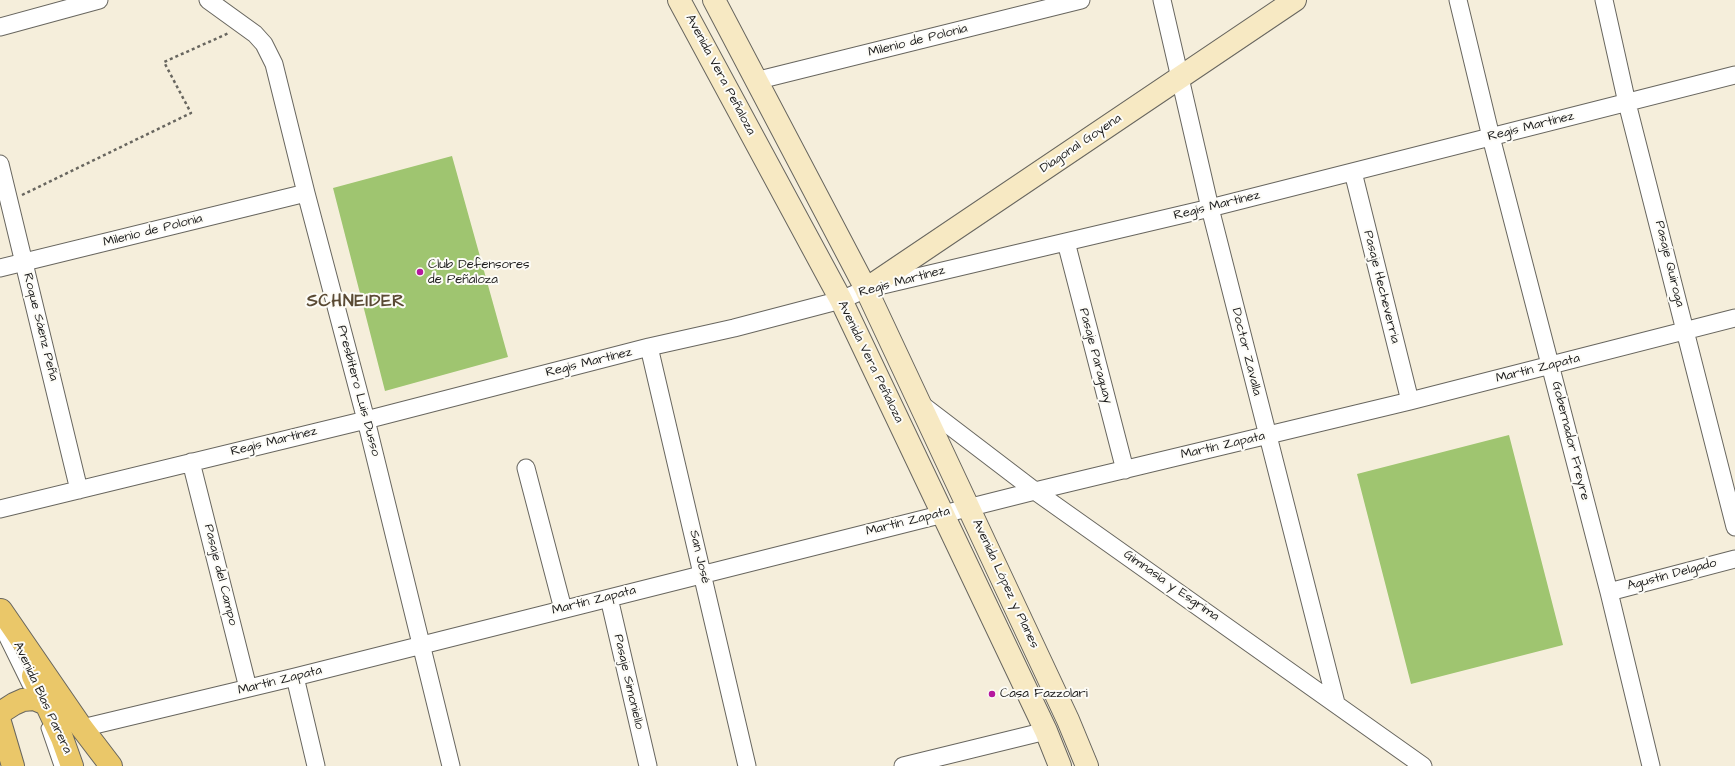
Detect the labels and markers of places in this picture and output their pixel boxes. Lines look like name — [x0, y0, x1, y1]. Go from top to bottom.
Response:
place label: Club Defensores de Peñaloza — [428, 257, 530, 288]
marker: Club Defensores de Peñaloza — [415, 267, 425, 277]
place label: Casa Fazzolari — [1000, 686, 1088, 702]
marker: Casa Fazzolari — [987, 689, 997, 699]

